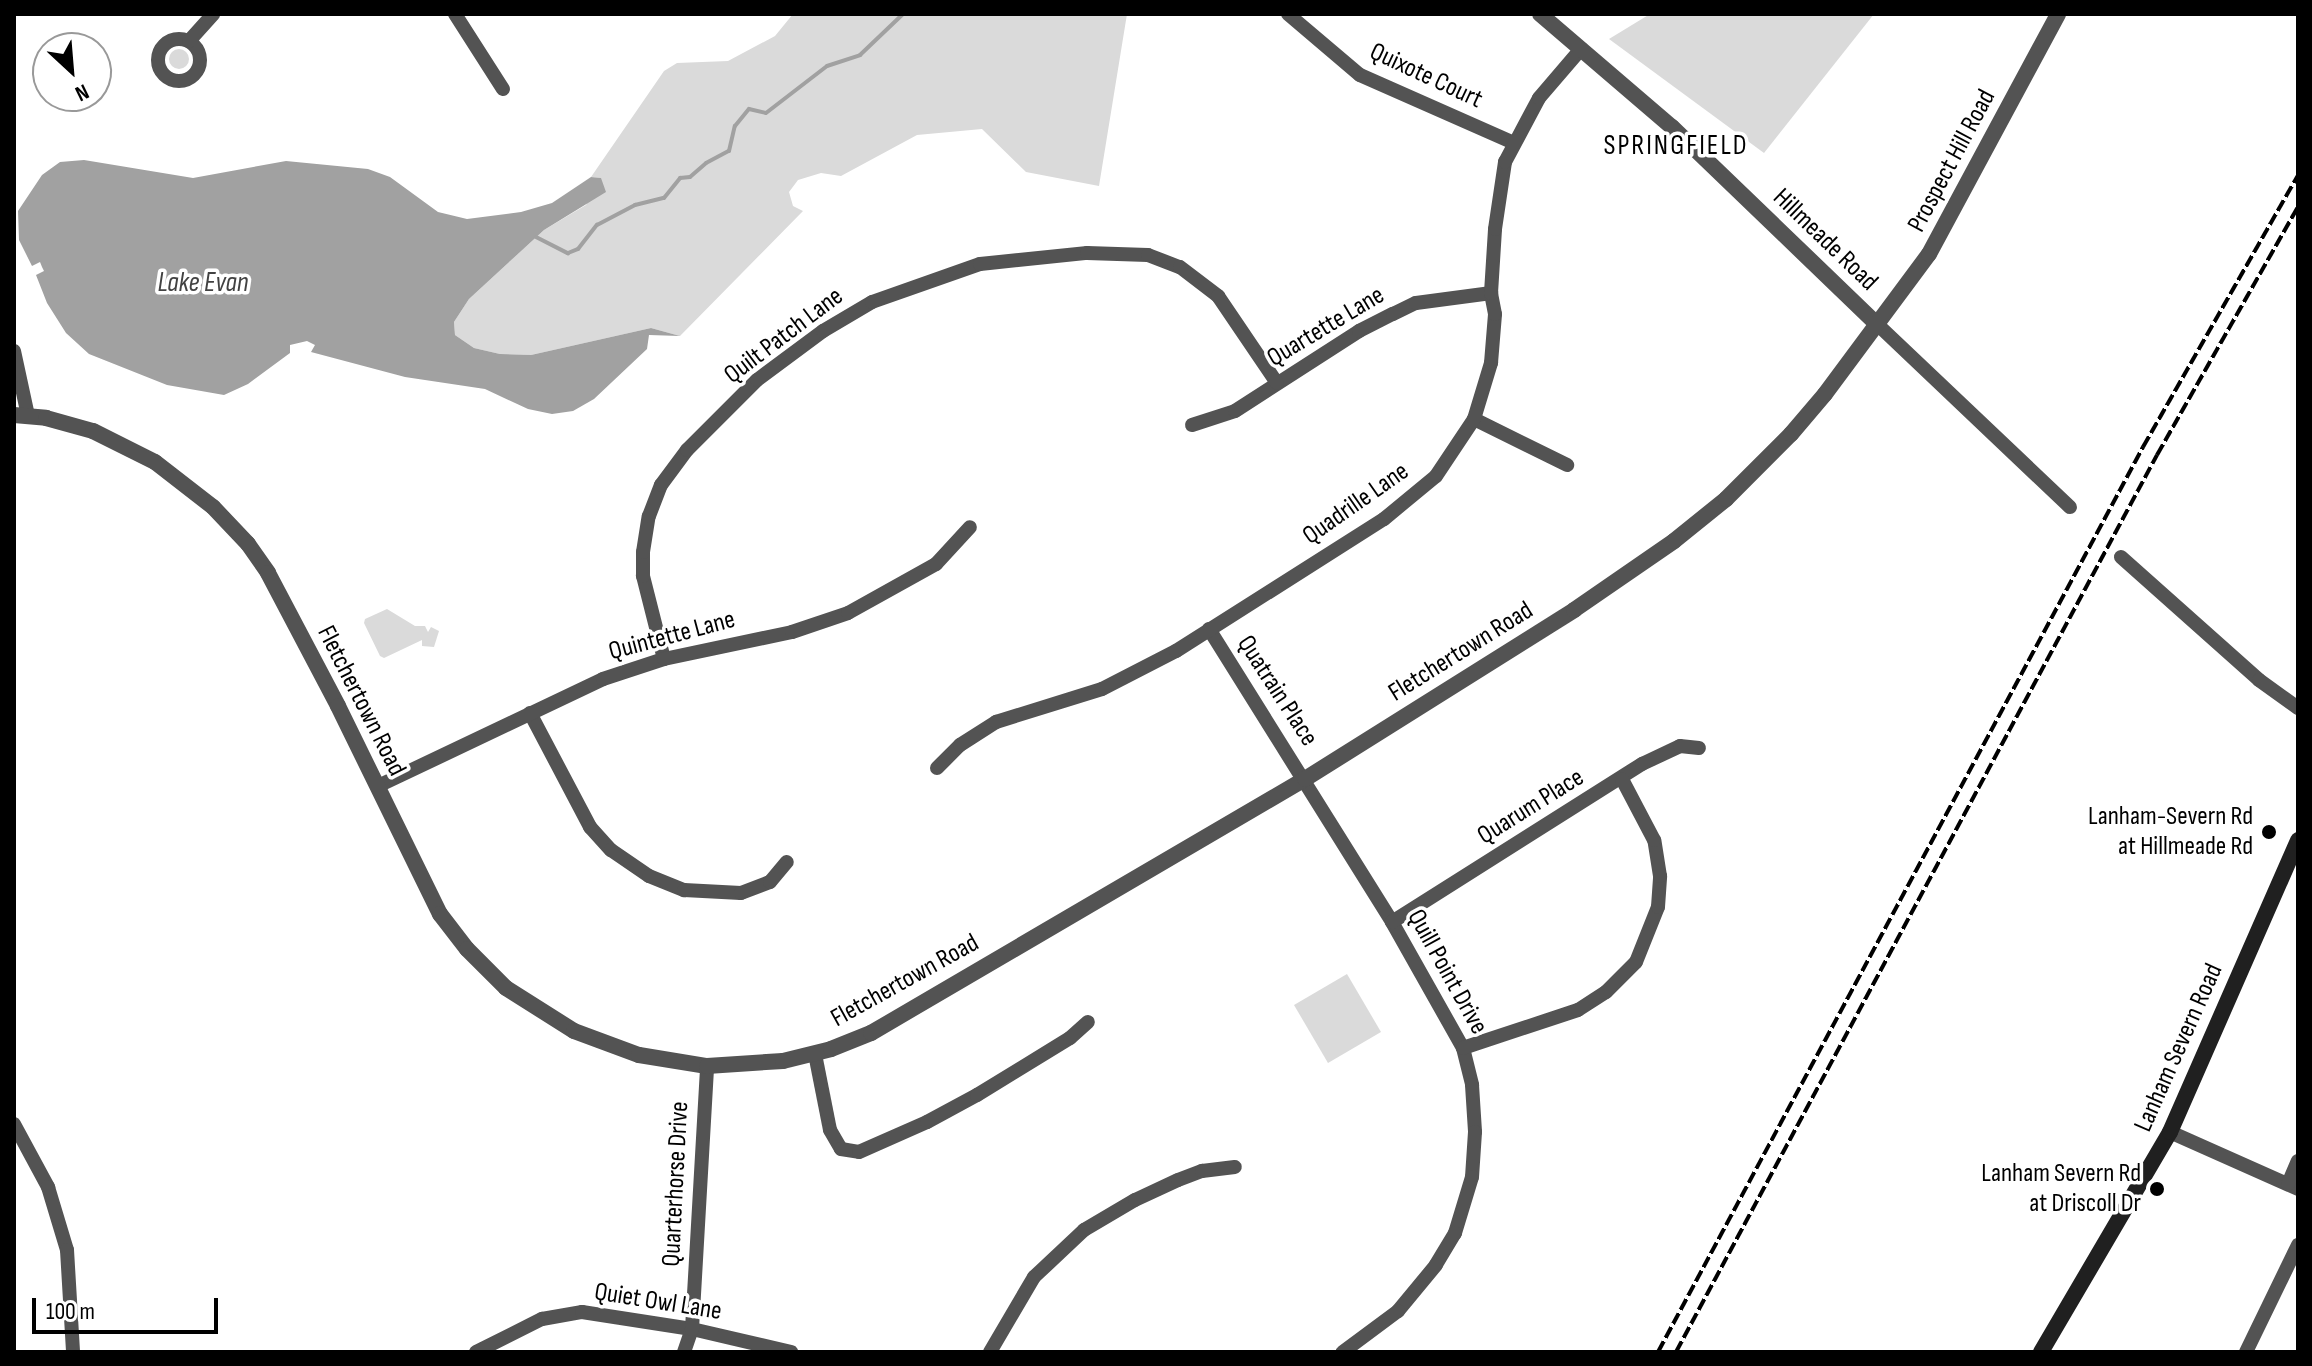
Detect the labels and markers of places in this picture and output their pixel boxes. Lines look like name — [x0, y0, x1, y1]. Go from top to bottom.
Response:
place label: Lanham-Severn Rd at Hillmeade Rd — [2088, 801, 2253, 862]
marker: Lanham-Severn Rd at Hillmeade Rd — [2260, 823, 2278, 841]
place label: Lanham Severn Rd at Driscoll Dr — [1981, 1158, 2141, 1220]
marker: Lanham Severn Rd at Driscoll Dr — [2148, 1180, 2166, 1198]

